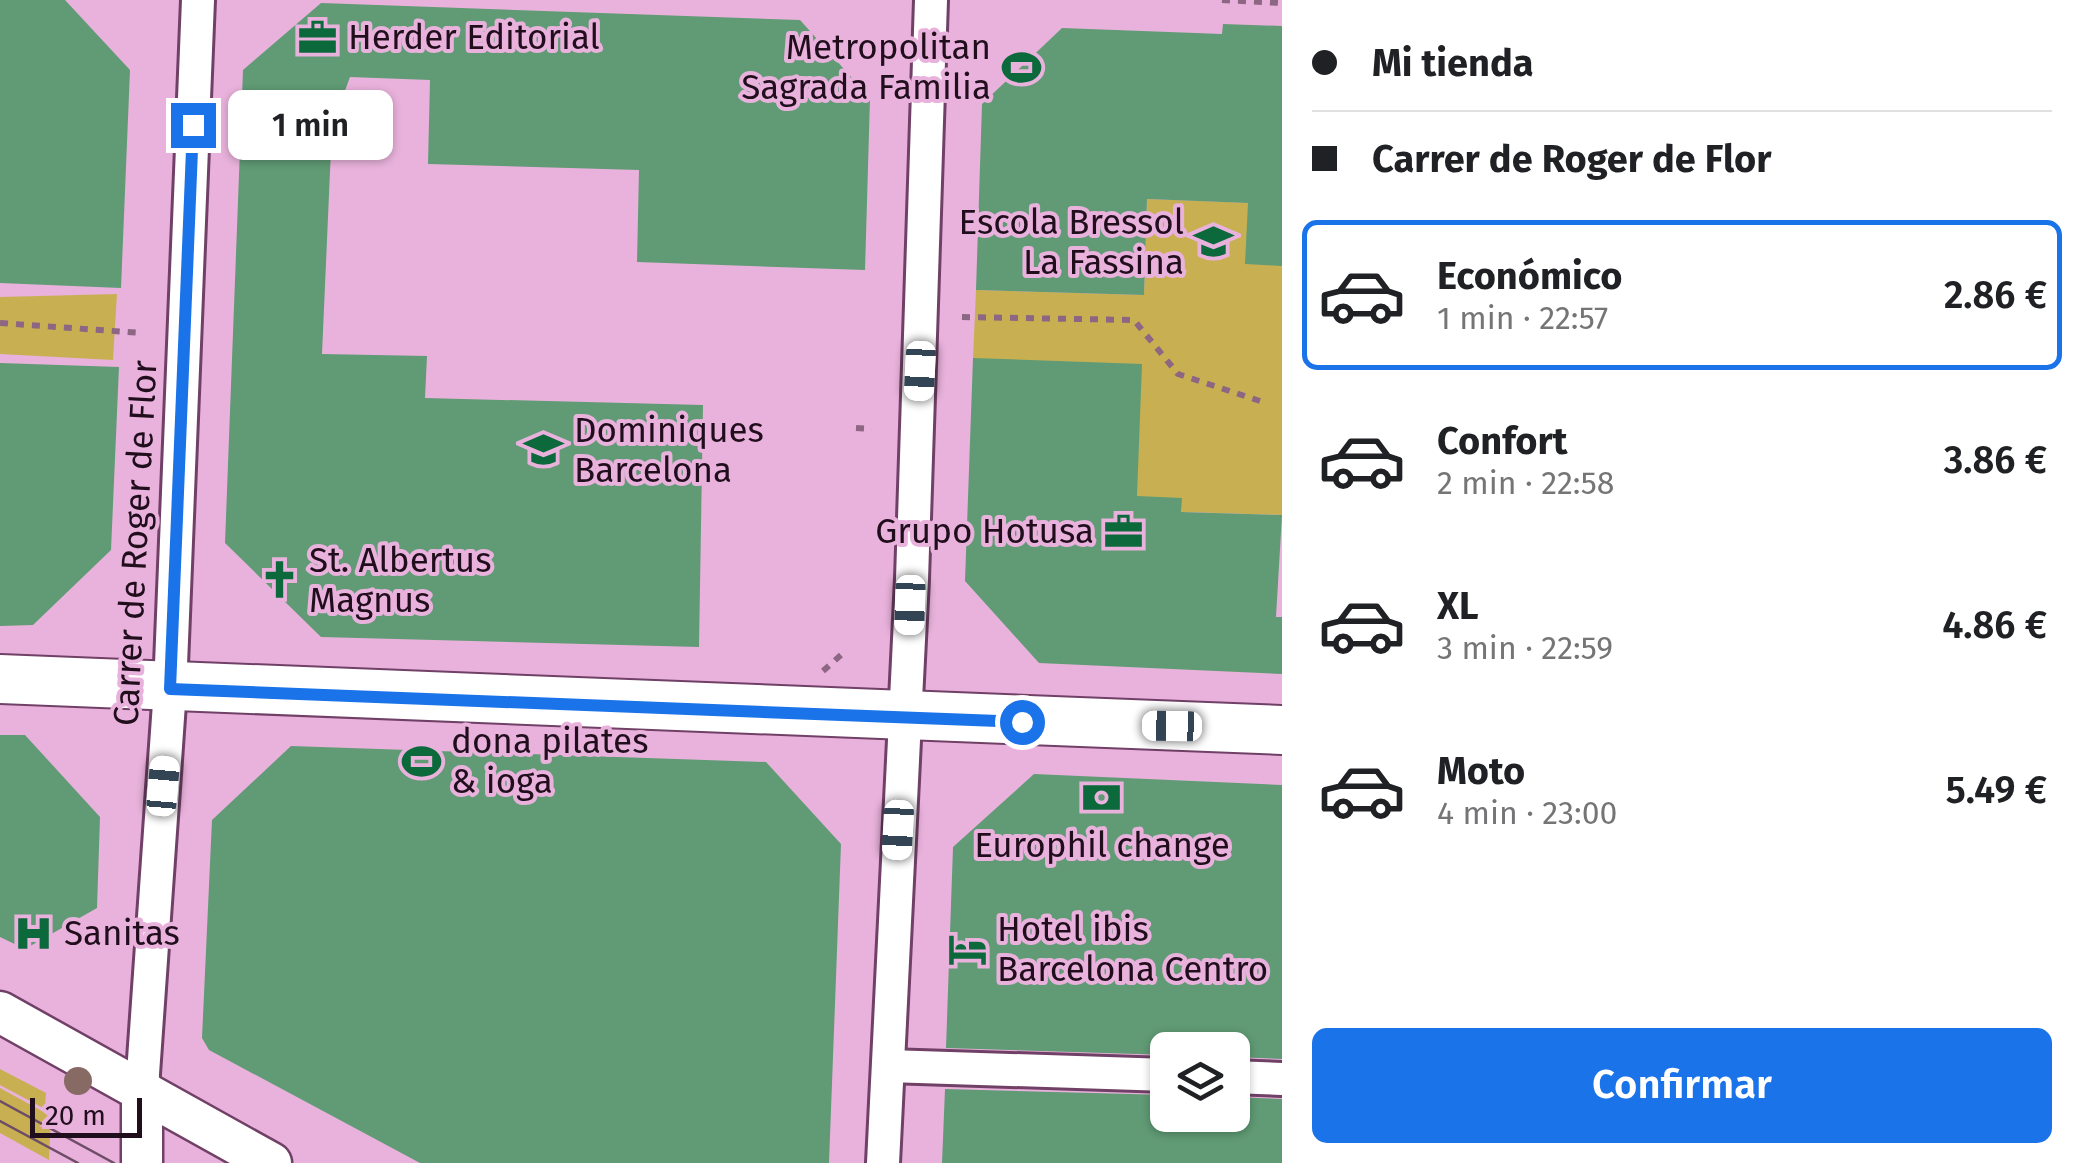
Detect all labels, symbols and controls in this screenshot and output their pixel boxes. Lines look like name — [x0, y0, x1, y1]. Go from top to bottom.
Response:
office icon: Herder Editorial — [297, 16, 339, 58]
place label: Herder Editorial — [348, 16, 600, 58]
place label: Metropolitan Sagrada Familia — [741, 26, 991, 108]
text: Mi tienda — [1372, 40, 1534, 86]
sports icon: Metropolitan Sagrada Familia — [1000, 46, 1042, 88]
callout: 1 min — [228, 90, 393, 160]
route end — [171, 103, 216, 148]
text: 1 min — [272, 106, 349, 144]
text: Carrer de Roger de Flor — [1372, 136, 1771, 182]
place label: Escola Bressol La Fassina — [958, 201, 1184, 283]
school or university icon: Escola Bressol La Fassina — [1193, 221, 1235, 263]
icon: car — [1317, 250, 1407, 340]
text: Económico — [1437, 253, 1622, 299]
text: 2.86 € — [1944, 272, 2047, 318]
text: 1 min · 22:57 — [1437, 299, 1608, 337]
car — [903, 340, 937, 402]
street label: Carrer de Roger de Flor — [104, 359, 166, 727]
place label: Dominiques Barcelona — [574, 409, 764, 491]
icon: car — [1317, 415, 1407, 505]
text: Confort — [1437, 418, 1567, 464]
school or university icon: Dominiques Barcelona — [523, 429, 565, 471]
text: 3.86 € — [1944, 437, 2047, 483]
text: 2 min · 22:58 — [1437, 464, 1614, 502]
place label: Grupo Hotusa — [875, 510, 1094, 552]
office icon: Grupo Hotusa — [1103, 510, 1145, 552]
place label: St. Albertus Magnus — [309, 539, 492, 621]
church icon: St. Albertus Magnus — [258, 559, 300, 601]
car — [894, 574, 926, 636]
icon: car — [1317, 580, 1407, 670]
text: XL — [1437, 583, 1479, 629]
text: 4.86 € — [1942, 602, 2047, 648]
text: 3 min · 22:59 — [1437, 629, 1613, 667]
route start — [1000, 700, 1045, 745]
car — [1142, 710, 1202, 742]
place label: dona pilates & ioga — [451, 720, 649, 802]
sports icon: dona pilates & ioga — [400, 740, 442, 782]
icon: car — [1317, 745, 1407, 835]
text: Moto — [1437, 748, 1525, 794]
car — [145, 755, 181, 817]
text: 5.49 € — [1946, 767, 2047, 813]
bank icon: Europhil change — [1081, 777, 1123, 819]
text: 4 min · 23:00 — [1437, 794, 1617, 832]
car — [881, 799, 915, 861]
place label: Europhil change — [974, 824, 1230, 866]
place label: Hotel ibis Barcelona Centro — [997, 908, 1268, 990]
hospital icon: Sanitas — [13, 912, 55, 954]
place label: Sanitas — [64, 912, 180, 954]
hotel icon: Hotel ibis Barcelona Centro — [946, 928, 988, 970]
button: Confirmar — [1312, 1028, 2052, 1143]
map controls — [1150, 1032, 1250, 1132]
button: layers — [1150, 1032, 1250, 1132]
scale bar — [30, 1093, 142, 1138]
text: 20 m — [45, 1099, 106, 1132]

